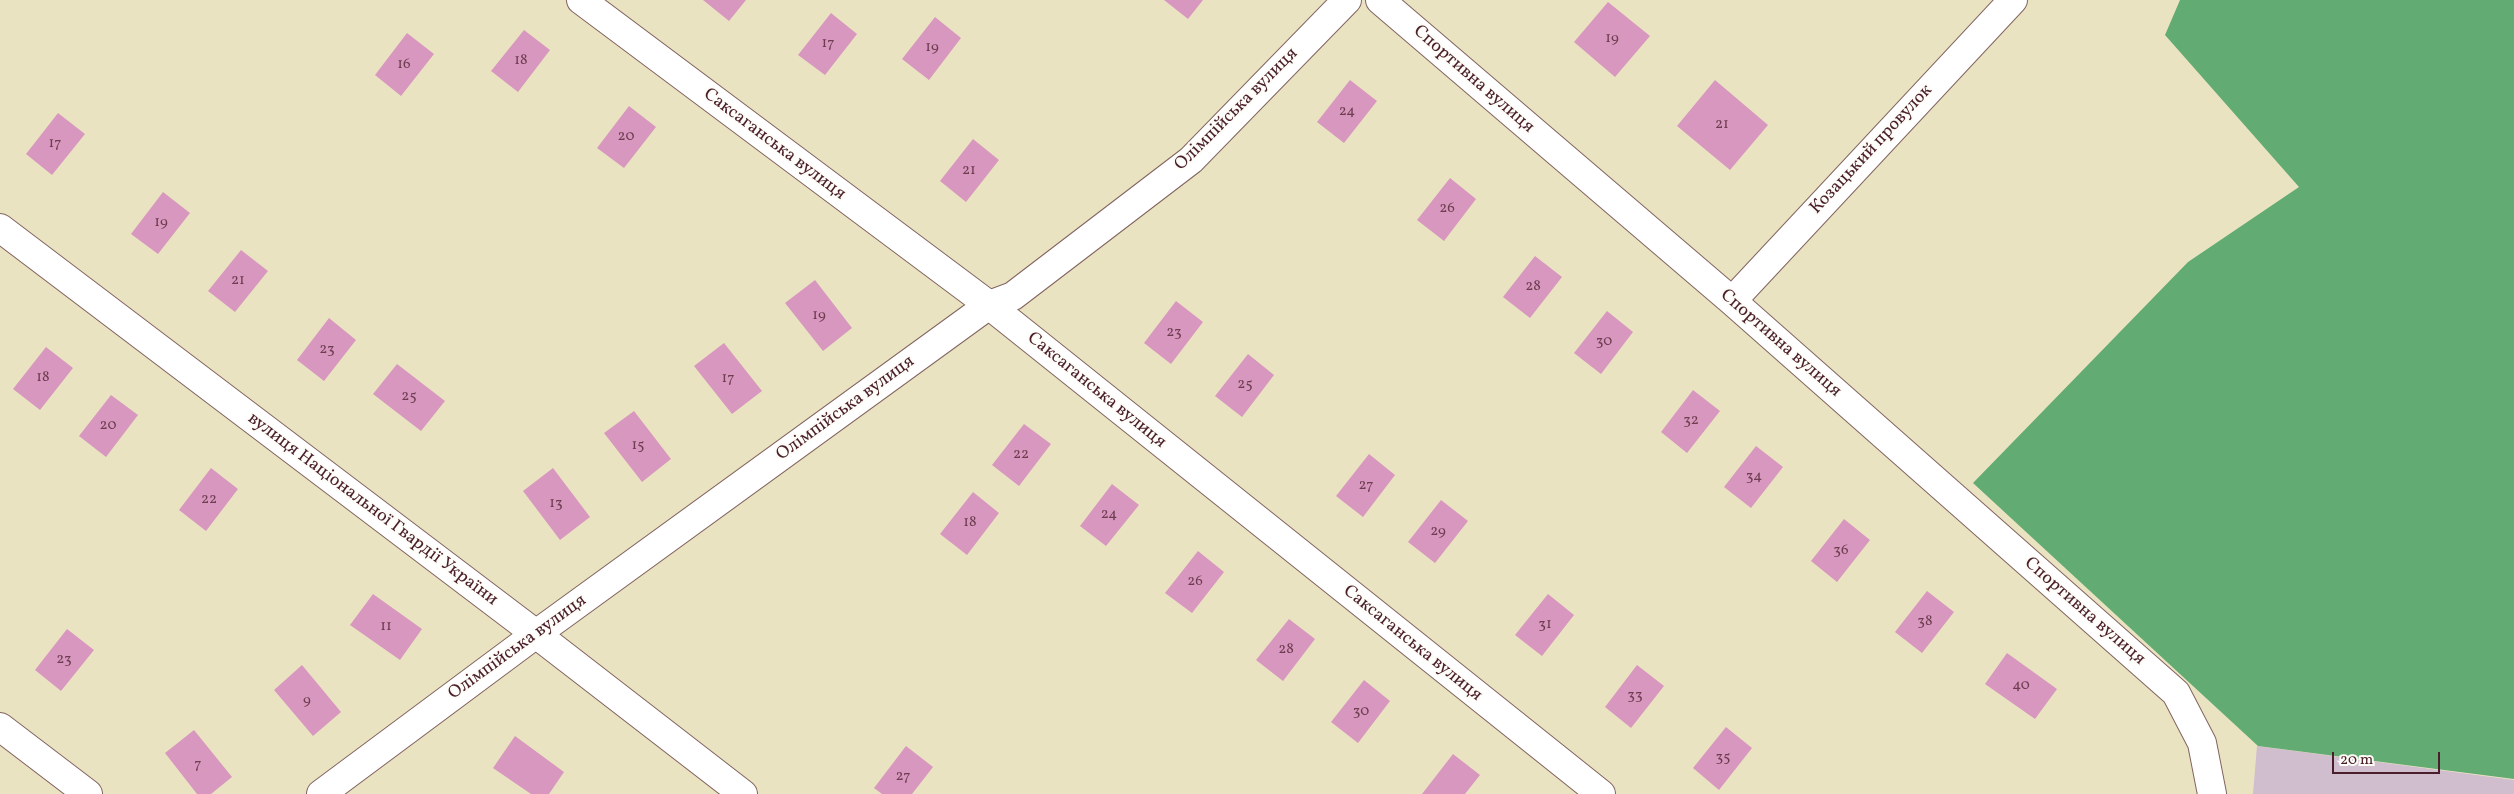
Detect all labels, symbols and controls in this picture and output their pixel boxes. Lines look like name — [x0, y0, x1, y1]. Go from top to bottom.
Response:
street label: Спортивна вулиця — [1408, 21, 1538, 139]
house number: 19 — [1605, 30, 1619, 48]
house number: 17 — [821, 35, 835, 53]
house number: 19 — [925, 39, 939, 57]
street label: Олімпійська вулиця — [1171, 44, 1303, 176]
house number: 18 — [514, 52, 528, 70]
house number: 16 — [397, 56, 411, 74]
street label: Козацький провулок — [1806, 81, 1938, 219]
street label: Саксаганська вулиця — [699, 84, 849, 206]
house number: 24 — [1339, 103, 1355, 121]
house number: 21 — [1715, 116, 1729, 134]
house number: 20 — [618, 128, 634, 146]
house number: 17 — [48, 135, 62, 153]
house number: 21 — [962, 162, 976, 180]
house number: 26 — [1439, 200, 1455, 218]
house number: 19 — [154, 214, 168, 232]
house number: 21 — [231, 272, 245, 290]
house number: 28 — [1525, 278, 1541, 296]
street label: Спортивна вулиця — [1715, 285, 1845, 403]
house number: 19 — [812, 307, 826, 325]
house number: 23 — [1166, 324, 1182, 342]
street label: Саксаганська вулиця — [1022, 328, 1170, 454]
house number: 30 — [1596, 333, 1612, 351]
house number: 23 — [319, 341, 335, 359]
street label: Олімпійська вулиця — [773, 352, 919, 466]
house number: 18 — [36, 369, 50, 387]
house number: 17 — [721, 370, 735, 388]
house number: 25 — [1237, 376, 1253, 394]
house number: 25 — [401, 388, 417, 406]
street label: вулиця Національної Гвардії України — [243, 409, 501, 611]
house number: 32 — [1683, 412, 1699, 430]
house number: 20 — [100, 417, 116, 435]
house number: 15 — [631, 437, 645, 455]
house number: 22 — [1013, 446, 1029, 464]
house number: 34 — [1746, 468, 1762, 486]
house number: 27 — [1359, 477, 1373, 495]
house number: 22 — [201, 491, 217, 509]
house number: 13 — [549, 495, 563, 513]
house number: 24 — [1101, 506, 1117, 524]
house number: 18 — [963, 514, 977, 532]
house number: 29 — [1430, 523, 1446, 541]
house number: 36 — [1833, 542, 1849, 560]
street label: Спортивна вулиця — [2019, 553, 2149, 671]
house number: 26 — [1187, 573, 1203, 591]
street label: Саксаганська вулиця — [1338, 581, 1486, 707]
street label: Олімпійська вулиця — [445, 591, 591, 705]
house number: 38 — [1917, 613, 1933, 631]
house number: 31 — [1538, 616, 1552, 634]
house number: 11 — [380, 618, 392, 636]
house number: 28 — [1278, 641, 1294, 659]
house number: 23 — [56, 651, 72, 669]
house number: 40 — [2012, 677, 2030, 695]
house number: 33 — [1627, 687, 1643, 705]
house number: 9 — [303, 692, 311, 710]
house number: 30 — [1353, 703, 1369, 721]
scale bar — [2334, 742, 2442, 774]
house number: 35 — [1716, 749, 1730, 767]
text: 20 m — [2340, 750, 2373, 771]
house number: 7 — [194, 756, 202, 774]
house number: 27 — [896, 768, 910, 786]

